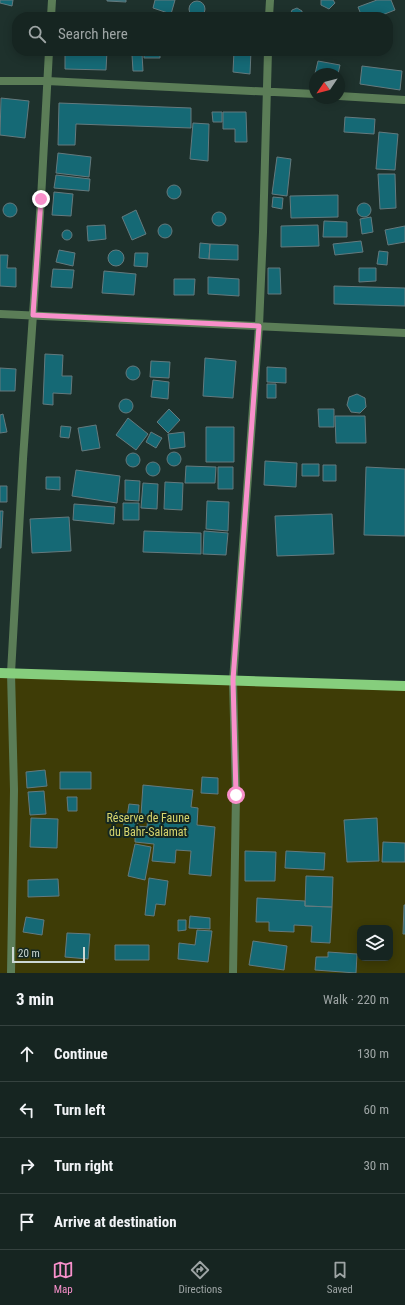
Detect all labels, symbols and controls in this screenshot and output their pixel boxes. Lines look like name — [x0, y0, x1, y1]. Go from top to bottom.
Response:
search box — [12, 12, 393, 56]
icon: search — [26, 23, 48, 45]
text: Search here — [58, 25, 128, 43]
north arrow — [309, 68, 345, 104]
route end — [32, 190, 50, 208]
route start — [227, 786, 245, 804]
park label: Réserve de Faune du Bahr-Salamat — [106, 811, 190, 839]
map controls — [357, 925, 393, 961]
button: layers — [357, 925, 393, 961]
scale bar — [12, 945, 85, 964]
text: 20 m — [18, 947, 40, 960]
text: 3 min — [16, 989, 54, 1009]
text: Walk · 220 m — [323, 992, 389, 1007]
icon: ahead — [16, 1043, 38, 1065]
text: Continue — [54, 1045, 108, 1063]
text: 130 m — [357, 1046, 389, 1061]
icon: left — [16, 1099, 38, 1121]
text: Turn left — [54, 1101, 105, 1119]
text: 60 m — [363, 1102, 389, 1117]
icon: right — [16, 1155, 38, 1177]
text: Turn right — [54, 1157, 113, 1175]
text: 30 m — [363, 1158, 389, 1173]
icon: arrive — [16, 1211, 38, 1233]
text: Arrive at destination — [54, 1213, 177, 1231]
tab: Map — [52, 1259, 74, 1296]
tab: Directions — [178, 1259, 222, 1296]
tab: Saved — [327, 1259, 353, 1296]

